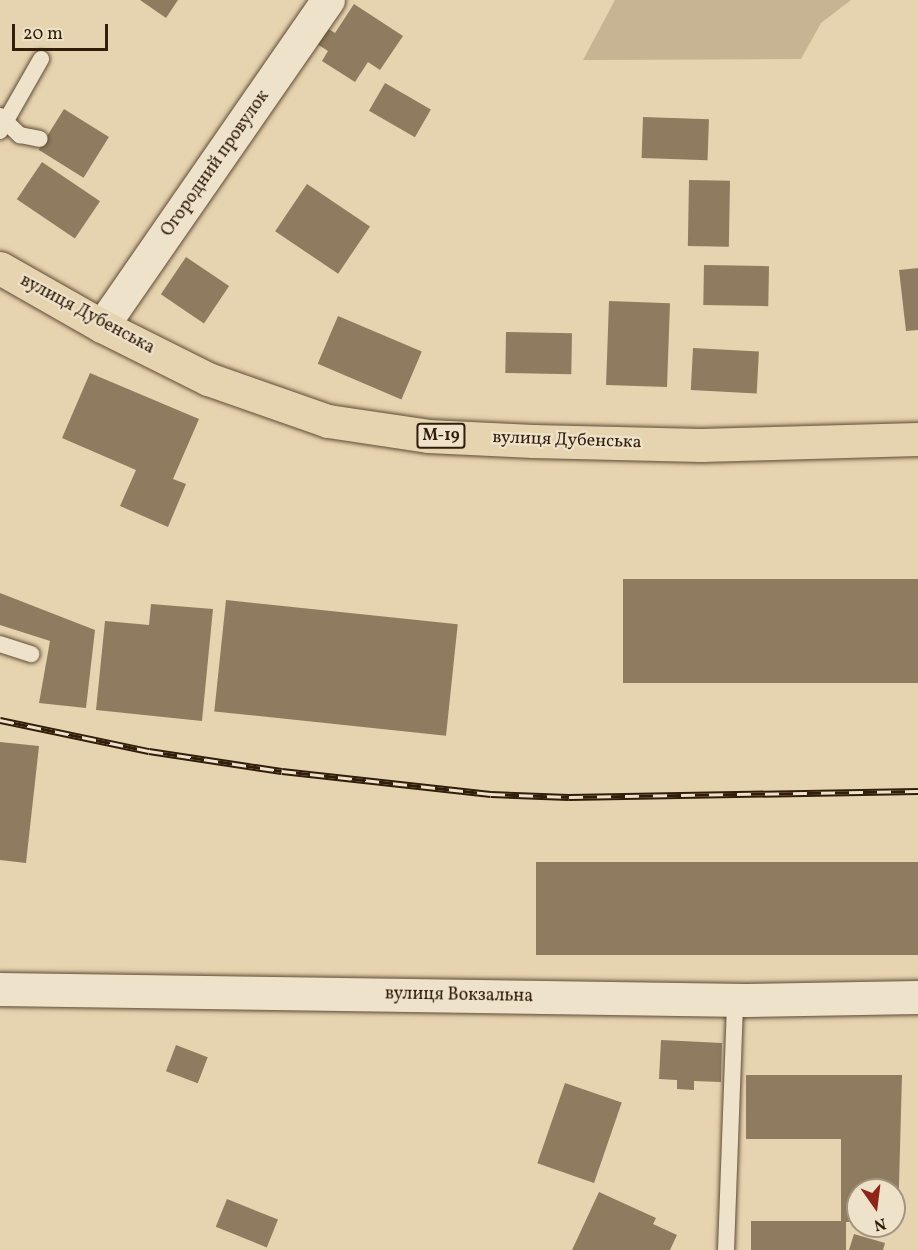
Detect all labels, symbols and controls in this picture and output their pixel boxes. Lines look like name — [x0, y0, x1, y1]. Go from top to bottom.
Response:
scale bar — [15, 12, 111, 50]
text: 20 m — [23, 22, 63, 47]
street label: Огородний провулок — [157, 87, 275, 241]
street label: вулиця Дубенська — [16, 270, 158, 360]
road number: М-19 — [416, 423, 466, 449]
street label: вулиця Дубенська — [492, 428, 642, 454]
street label: вулиця Вокзальна — [385, 984, 533, 1008]
north arrow — [846, 1178, 906, 1238]
text: N — [872, 1211, 888, 1236]

